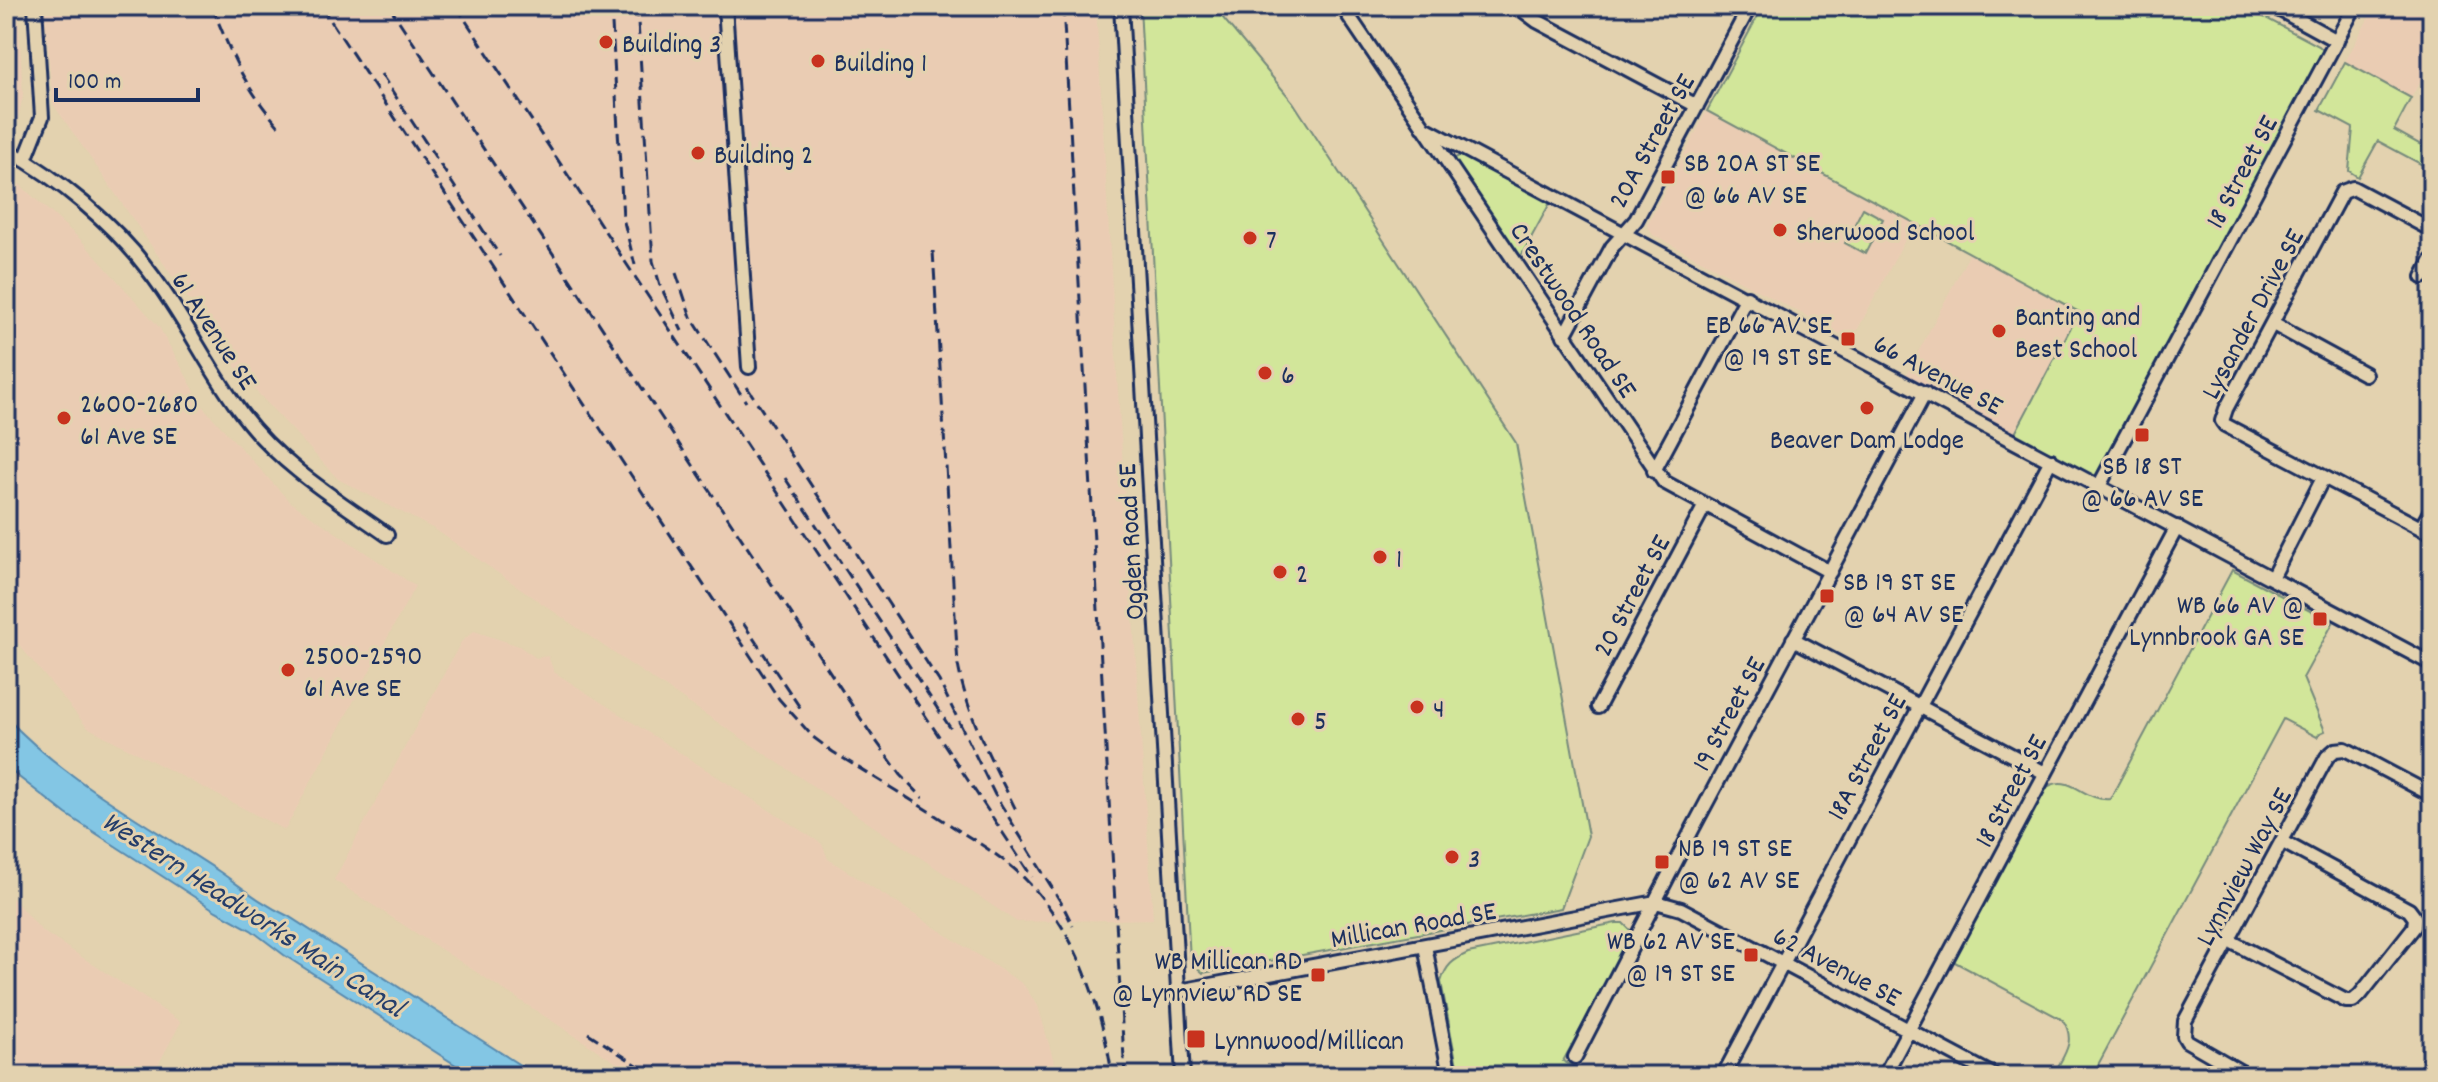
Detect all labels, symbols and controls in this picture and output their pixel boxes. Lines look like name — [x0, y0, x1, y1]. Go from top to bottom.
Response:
place label: Building 3 — [622, 27, 721, 67]
marker: Building 3 — [597, 33, 615, 51]
place label: Building 1 — [834, 46, 927, 86]
scale bar — [56, 52, 198, 102]
marker: Building 1 — [809, 52, 827, 70]
text: 100 m — [68, 66, 121, 100]
street label: 20A Street SE — [1601, 67, 1708, 217]
street label: 18 Street SE — [2198, 109, 2291, 237]
place label: Building 2 — [714, 138, 813, 178]
marker: Building 2 — [689, 144, 707, 162]
place label: SB 20A ST SE @ 66 AV SE — [1684, 146, 1821, 218]
marker: SB 20A ST SE @ 66 AV SE — [1659, 168, 1677, 186]
place label: Sherwood School — [1796, 215, 1975, 255]
street label: Crestwood Road SE — [1497, 216, 1645, 408]
marker: Sherwood School — [1771, 221, 1789, 239]
place label: 7 — [1266, 223, 1277, 263]
street label: Lysander Drive SE — [2194, 223, 2317, 408]
marker: 7 — [1241, 229, 1259, 247]
street label: 61 Avenue SE — [158, 265, 265, 400]
place label: Banting and Best School — [2015, 300, 2141, 372]
place label: EB 66 AV SE @ 19 ST SE — [1706, 308, 1832, 380]
marker: Banting and Best School — [1990, 322, 2008, 340]
street label: 66 Avenue SE — [1865, 326, 2009, 429]
marker: EB 66 AV SE @ 19 ST SE — [1839, 330, 1857, 348]
place label: 6 — [1281, 358, 1295, 398]
marker: 6 — [1256, 364, 1274, 382]
place label: 2600-2680 61 Ave SE — [80, 387, 199, 459]
marker: Beaver Dam Lodge — [1858, 399, 1876, 417]
marker: 2600-2680 61 Ave SE — [55, 409, 73, 427]
place label: Beaver Dam Lodge — [1770, 423, 1964, 463]
marker: SB 18 ST @ 66 AV SE — [2133, 426, 2151, 444]
place label: SB 18 ST @ 66 AV SE — [2081, 449, 2204, 521]
street label: Ogden Road SE — [1110, 462, 1158, 621]
street label: 20 Street SE — [1585, 529, 1684, 666]
place label: 1 — [1396, 542, 1402, 582]
marker: 1 — [1371, 548, 1389, 566]
place label: 2 — [1296, 557, 1308, 597]
marker: 2 — [1271, 563, 1289, 581]
place label: SB 19 ST SE @ 64 AV SE — [1843, 565, 1964, 637]
marker: SB 19 ST SE @ 64 AV SE — [1818, 587, 1836, 605]
place label: WB 66 AV @ Lynnbrook GA SE — [2129, 588, 2304, 660]
marker: WB 66 AV @ Lynnbrook GA SE — [2311, 610, 2329, 628]
place label: 2500-2590 61 Ave SE — [304, 639, 423, 711]
street label: 19 Street SE — [1684, 651, 1779, 780]
marker: 2500-2590 61 Ave SE — [279, 661, 297, 679]
street label: 18A Street SE — [1819, 688, 1920, 829]
place label: 4 — [1433, 692, 1445, 732]
marker: 4 — [1408, 698, 1426, 716]
place label: 5 — [1314, 704, 1327, 744]
marker: 5 — [1289, 710, 1307, 728]
street label: 18 Street SE — [1967, 728, 2060, 856]
street label: Lynnview Way SE — [2188, 782, 2305, 955]
water label: Western Headworks Main Canal — [92, 803, 414, 1033]
place label: NB 19 ST SE @ 62 AV SE — [1678, 831, 1800, 903]
place label: 3 — [1468, 842, 1480, 882]
marker: 3 — [1443, 848, 1461, 866]
marker: NB 19 ST SE @ 62 AV SE — [1653, 853, 1671, 871]
street label: Millican Road SE — [1328, 894, 1500, 962]
street label: 62 Avenue SE — [1764, 919, 1907, 1020]
place label: WB 62 AV SE @ 19 ST SE — [1607, 924, 1735, 996]
place label: WB Millican RD @ Lynnview RD SE — [1111, 944, 1302, 1016]
marker: WB 62 AV SE @ 19 ST SE — [1742, 946, 1760, 964]
marker: WB Millican RD @ Lynnview RD SE — [1309, 966, 1327, 984]
place label: Lynnwood/Millican — [1214, 1024, 1404, 1064]
marker: Lynnwood/Millican — [1185, 1028, 1207, 1050]

